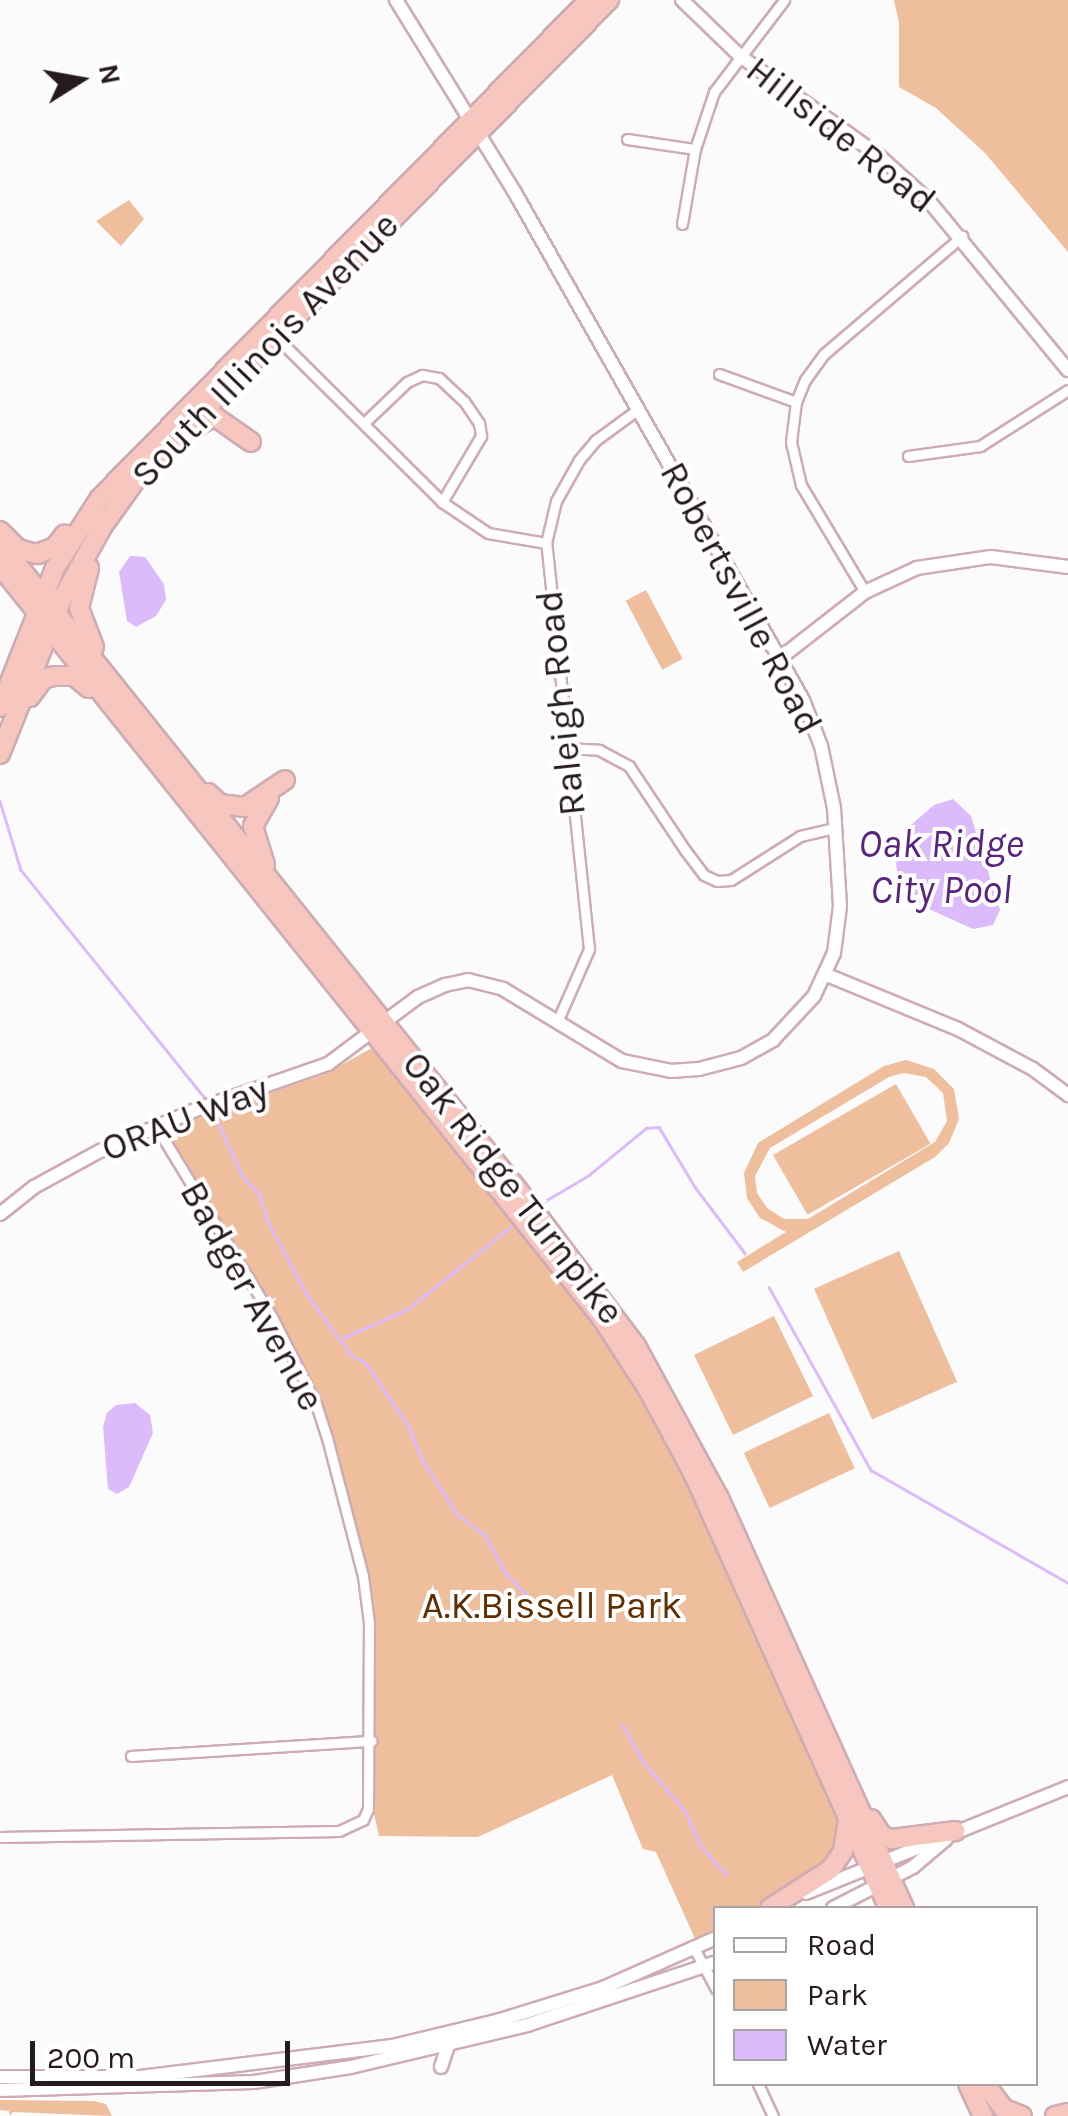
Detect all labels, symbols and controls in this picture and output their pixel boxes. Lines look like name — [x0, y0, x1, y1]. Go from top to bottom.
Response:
north arrow — [30, 30, 130, 130]
street label: Hillside Road — [737, 47, 945, 223]
text: N — [92, 61, 128, 87]
street label: South Illinois Avenue — [122, 203, 408, 497]
street label: Robertsville Road — [650, 454, 832, 742]
street label: Raleigh Road — [526, 588, 596, 818]
water label: Oak Ridge City Pool — [858, 820, 1024, 914]
street label: Oak Ridge Turnpike — [392, 1043, 634, 1333]
street label: ORAU Way — [95, 1066, 275, 1172]
street label: Badger Avenue — [170, 1173, 334, 1419]
park label: A.K.Bissell Park — [422, 1583, 682, 1629]
legend — [713, 1906, 1038, 2086]
text: Road — [807, 1927, 876, 1963]
text: Park — [807, 1977, 868, 2013]
scale bar — [35, 2021, 295, 2083]
text: Water — [807, 2027, 887, 2063]
text: 200 m — [47, 2040, 135, 2076]

